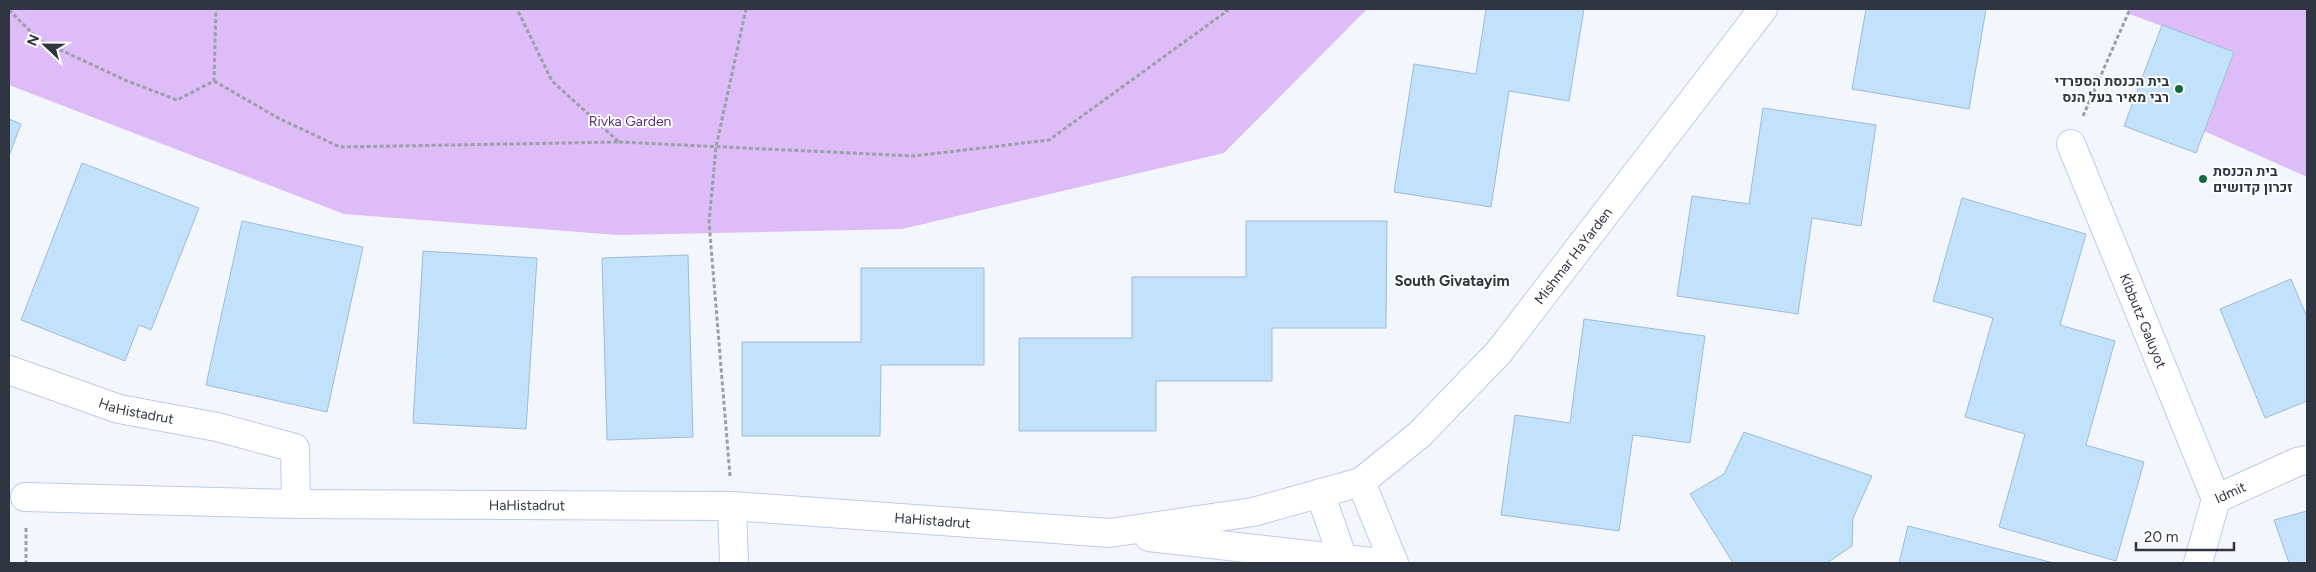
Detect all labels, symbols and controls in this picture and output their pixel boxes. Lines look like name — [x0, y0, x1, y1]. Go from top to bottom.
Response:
north arrow — [20, 20, 70, 70]
text: N — [24, 32, 43, 49]
place label: בית הכנסת הספרדי רבי מאיר בעל הנס — [2054, 73, 2169, 106]
marker: בית הכנסת הספרדי רבי מאיר בעל הנס — [2173, 83, 2185, 95]
park label: Rivka Garden — [589, 113, 672, 130]
place label: בית הכנסת זכרון קדושים — [2213, 163, 2293, 196]
marker: בית הכנסת זכרון קדושים — [2197, 173, 2209, 185]
street label: Mishmar HaYarden — [1531, 204, 1616, 308]
street label: Kibbutz Galuyot — [2116, 271, 2170, 371]
district label: South Givatayim — [1395, 272, 1510, 290]
street label: HaHistadrut — [96, 394, 175, 428]
street label: Idmit — [2212, 479, 2249, 507]
street label: HaHistadrut — [489, 497, 565, 514]
street label: HaHistadrut — [894, 510, 971, 532]
scale bar — [2136, 520, 2234, 552]
text: 20 m — [2144, 528, 2178, 546]

